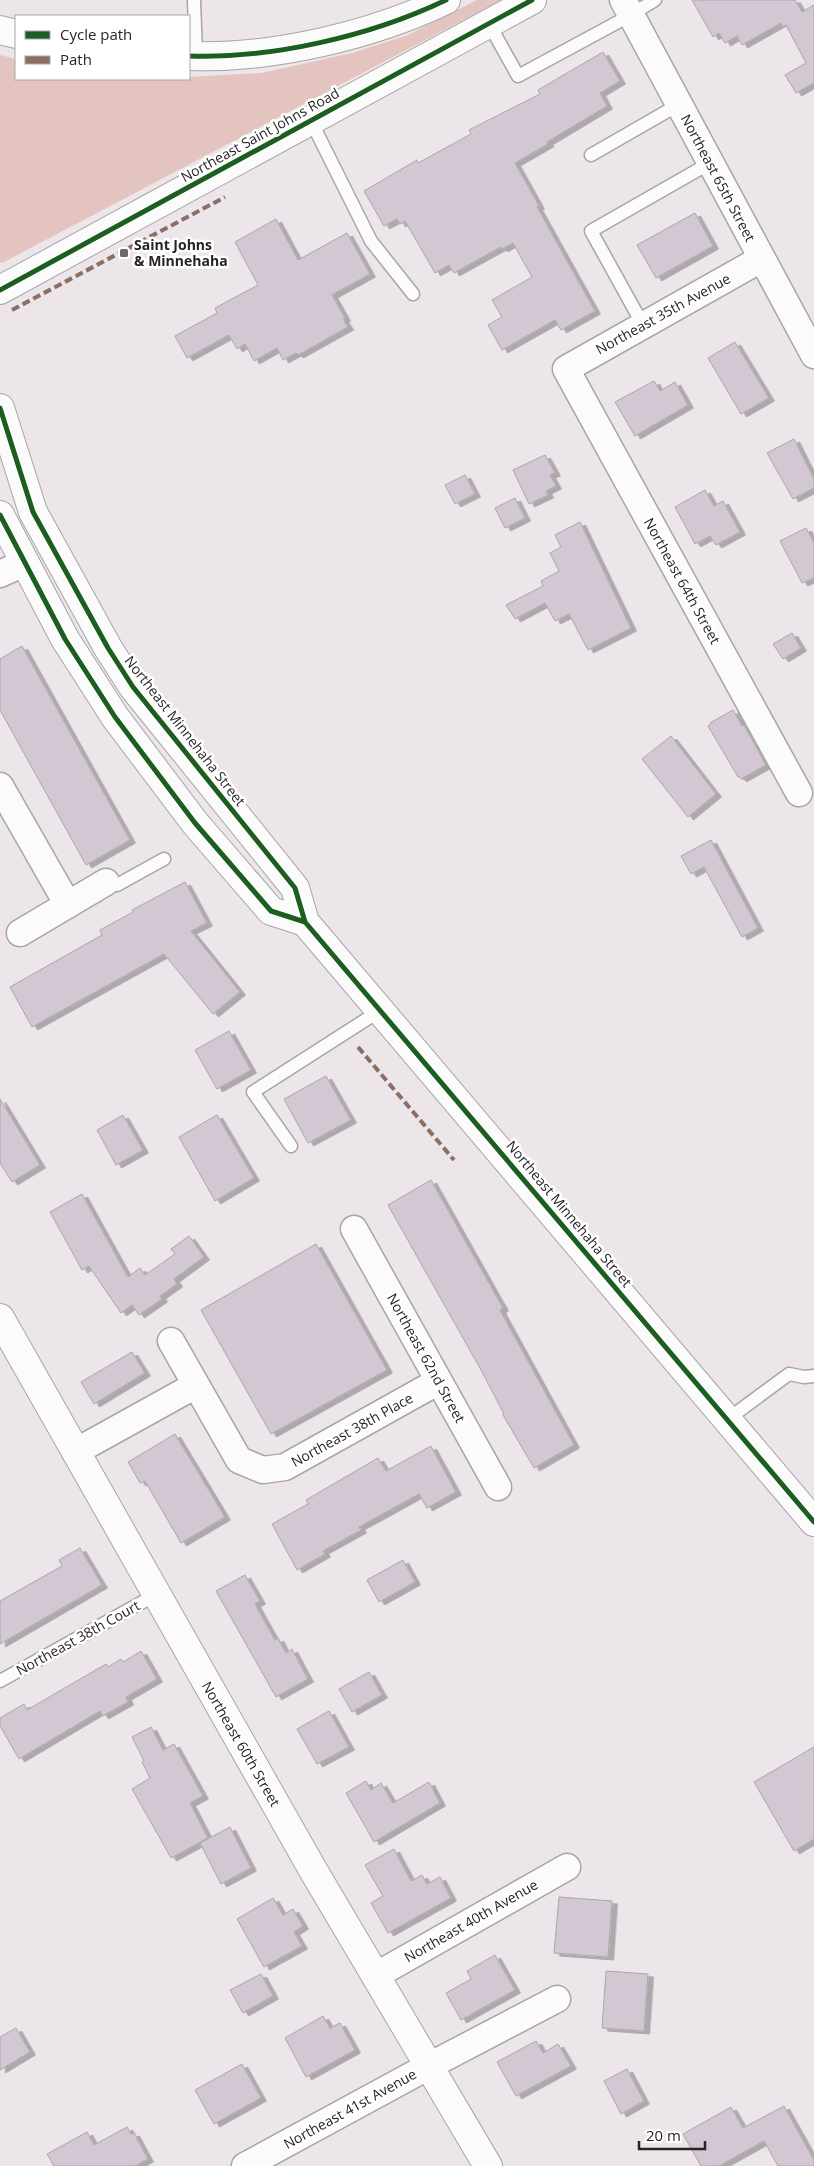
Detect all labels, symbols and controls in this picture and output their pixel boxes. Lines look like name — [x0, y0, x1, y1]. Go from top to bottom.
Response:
legend — [15, 15, 190, 80]
text: Cycle path — [60, 24, 132, 44]
text: Path — [60, 49, 92, 69]
street label: Northeast Saint Johns Road — [177, 83, 342, 186]
street label: Northeast 65th Street — [677, 111, 760, 245]
place label: Saint Johns & Minnehaha — [134, 235, 228, 270]
marker: Saint Johns & Minnehaha — [118, 247, 130, 259]
street label: Northeast 35th Avenue — [592, 269, 734, 359]
street label: Northeast 64th Street — [640, 514, 725, 647]
street label: Northeast Minnehaha Street — [121, 652, 250, 810]
street label: Northeast Minnehaha Street — [502, 1136, 636, 1291]
street label: Northeast 62nd Street — [383, 1290, 470, 1426]
street label: Northeast 38th Place — [287, 1388, 416, 1471]
street label: Northeast 38th Court — [12, 1596, 143, 1680]
street label: Northeast 60th Street — [198, 1678, 285, 1810]
street label: Northeast 40th Avenue — [401, 1874, 541, 1967]
street label: Northeast 41st Avenue — [280, 2064, 420, 2153]
scale bar — [639, 2118, 705, 2150]
text: 20 m — [646, 2125, 681, 2145]

